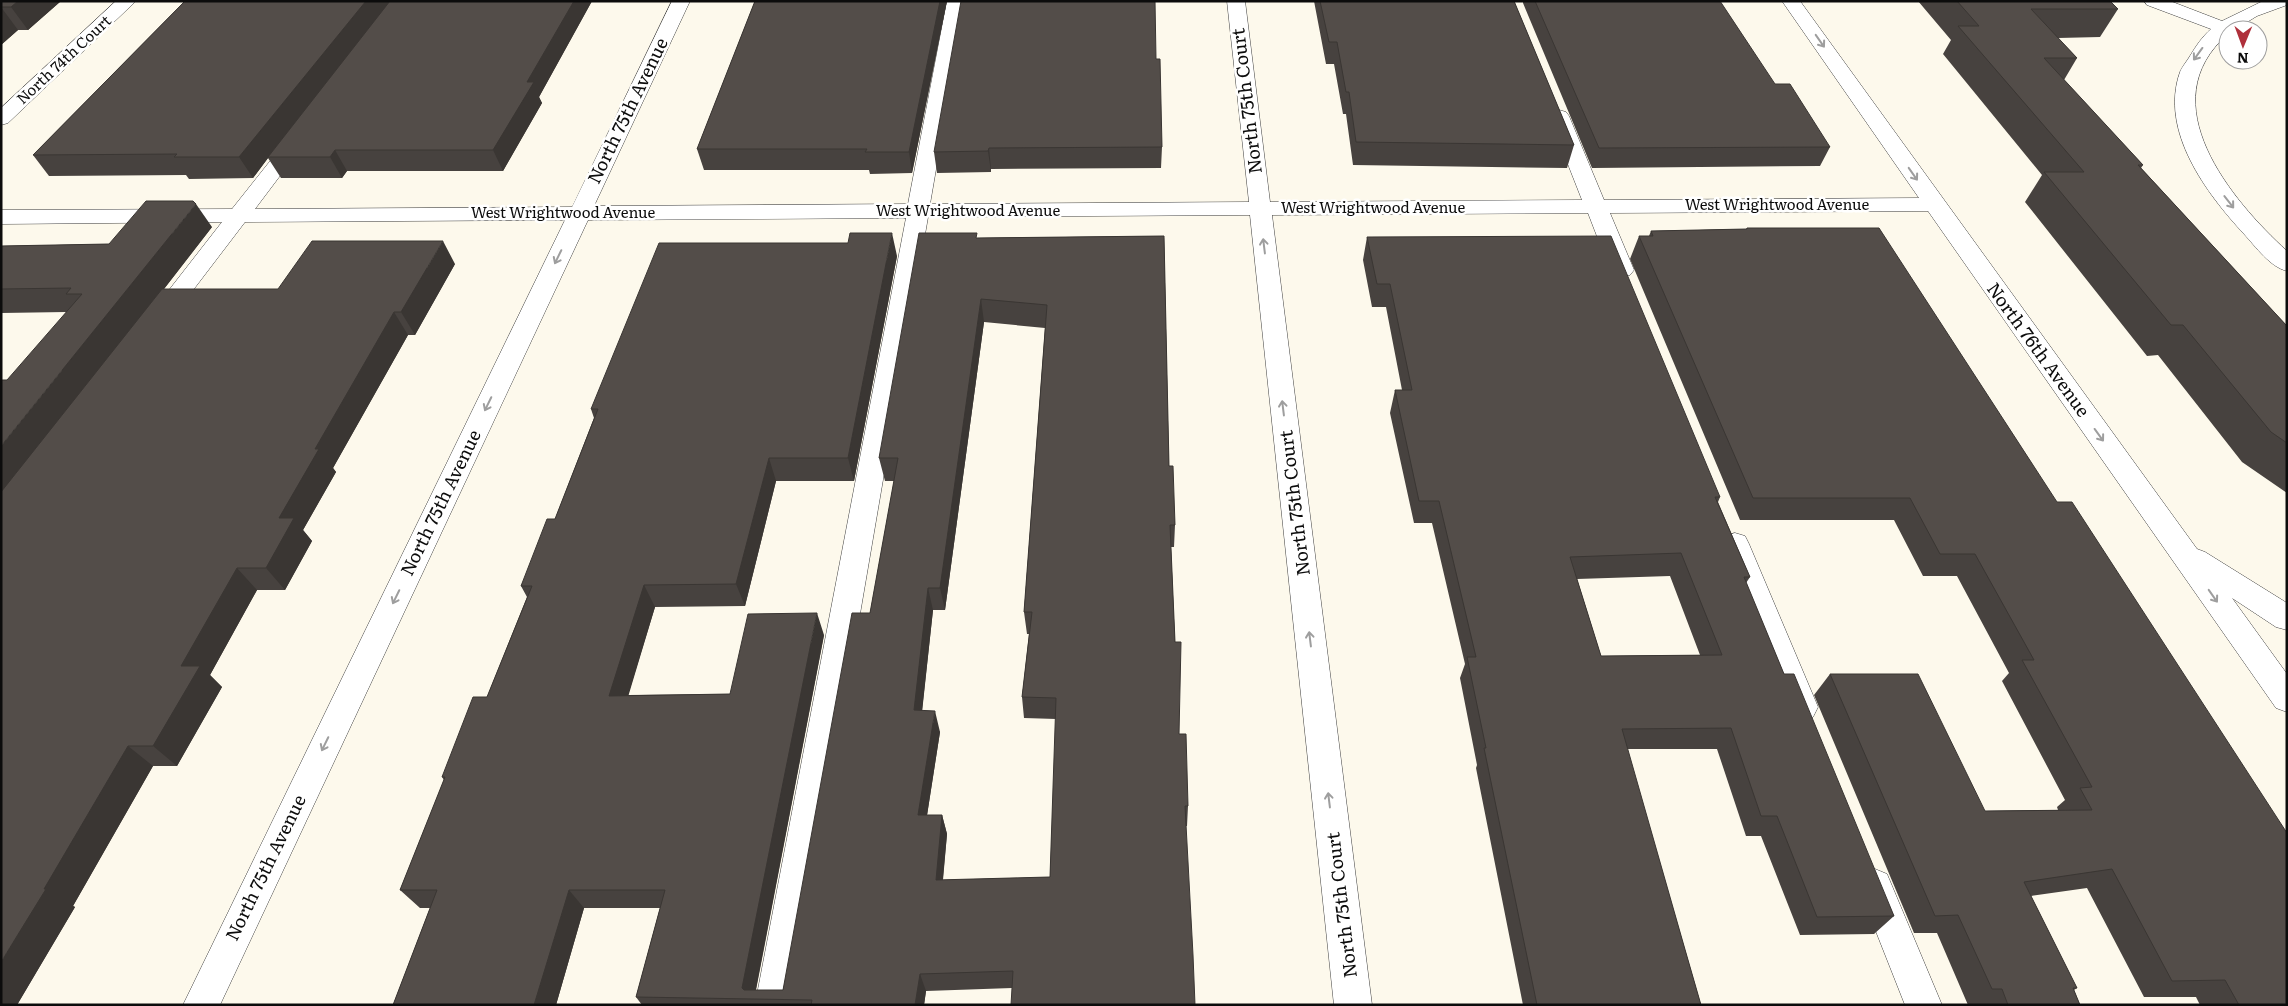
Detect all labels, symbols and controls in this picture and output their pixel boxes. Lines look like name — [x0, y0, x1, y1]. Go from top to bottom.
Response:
street label: North 74th Court — [10, 9, 116, 109]
north arrow — [2218, 20, 2268, 70]
street label: North 75th Court — [1223, 26, 1268, 176]
street label: North 75th Avenue — [580, 33, 674, 188]
one-way arrow — [1815, 34, 1825, 48]
one-way arrow — [2193, 47, 2204, 60]
text: N — [2236, 49, 2249, 69]
one-way arrow — [1908, 167, 1918, 181]
street label: West Wrightwood Avenue — [1685, 192, 1869, 215]
street label: West Wrightwood Avenue — [1281, 195, 1465, 218]
one-way arrow — [2224, 195, 2234, 209]
street label: West Wrightwood Avenue — [876, 198, 1060, 221]
street label: West Wrightwood Avenue — [471, 200, 655, 223]
one-way arrow — [1259, 238, 1269, 254]
one-way arrow — [553, 249, 563, 264]
street label: North 76th Avenue — [1981, 276, 2097, 422]
one-way arrow — [483, 396, 493, 411]
one-way arrow — [1278, 400, 1288, 416]
street label: North 75th Avenue — [393, 425, 487, 580]
street label: North 75th Court — [1271, 428, 1316, 578]
one-way arrow — [2094, 428, 2104, 442]
one-way arrow — [2208, 588, 2218, 602]
one-way arrow — [390, 590, 400, 605]
one-way arrow — [1305, 631, 1315, 647]
one-way arrow — [320, 736, 330, 751]
street label: North 75th Avenue — [218, 790, 312, 945]
one-way arrow — [1324, 792, 1334, 808]
street label: North 75th Court — [1318, 830, 1363, 980]

